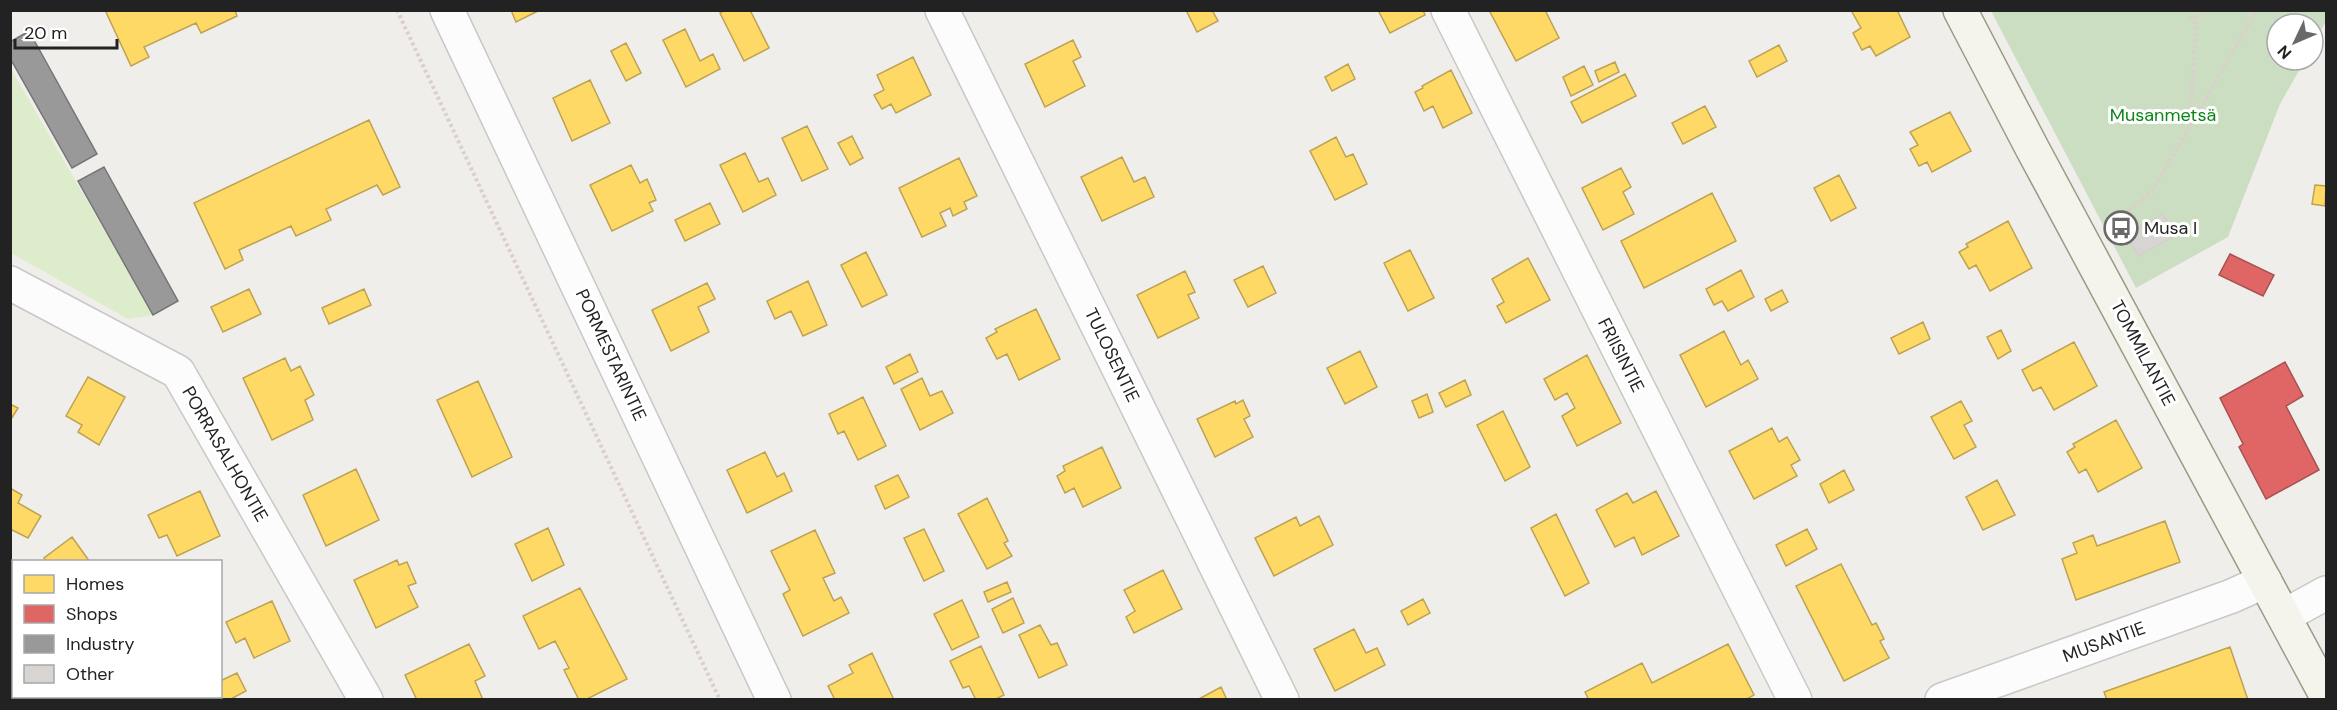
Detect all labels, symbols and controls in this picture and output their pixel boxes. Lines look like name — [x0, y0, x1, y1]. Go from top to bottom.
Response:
scale bar — [15, 12, 117, 50]
north arrow — [2265, 12, 2325, 72]
text: 20 m — [24, 21, 67, 45]
text: N — [2273, 41, 2296, 64]
park label: Musanmetsä — [2110, 103, 2216, 127]
bus stop icon: Musa I — [2103, 210, 2139, 246]
place label: Musa I — [2144, 216, 2197, 240]
street label: PORMESTARINTIE — [570, 285, 652, 425]
street label: TOMMILANTIE — [2105, 296, 2181, 410]
street label: TULOSENTIE — [1079, 304, 1145, 406]
street label: FRIISINTIE — [1592, 314, 1650, 396]
street label: PORRASALHONTIE — [176, 382, 274, 526]
legend — [12, 560, 222, 698]
text: Homes — [66, 572, 124, 596]
text: Shops — [66, 602, 118, 626]
street label: MUSANTIE — [2059, 616, 2149, 668]
text: Industry — [66, 632, 135, 656]
text: Other — [66, 662, 115, 686]

